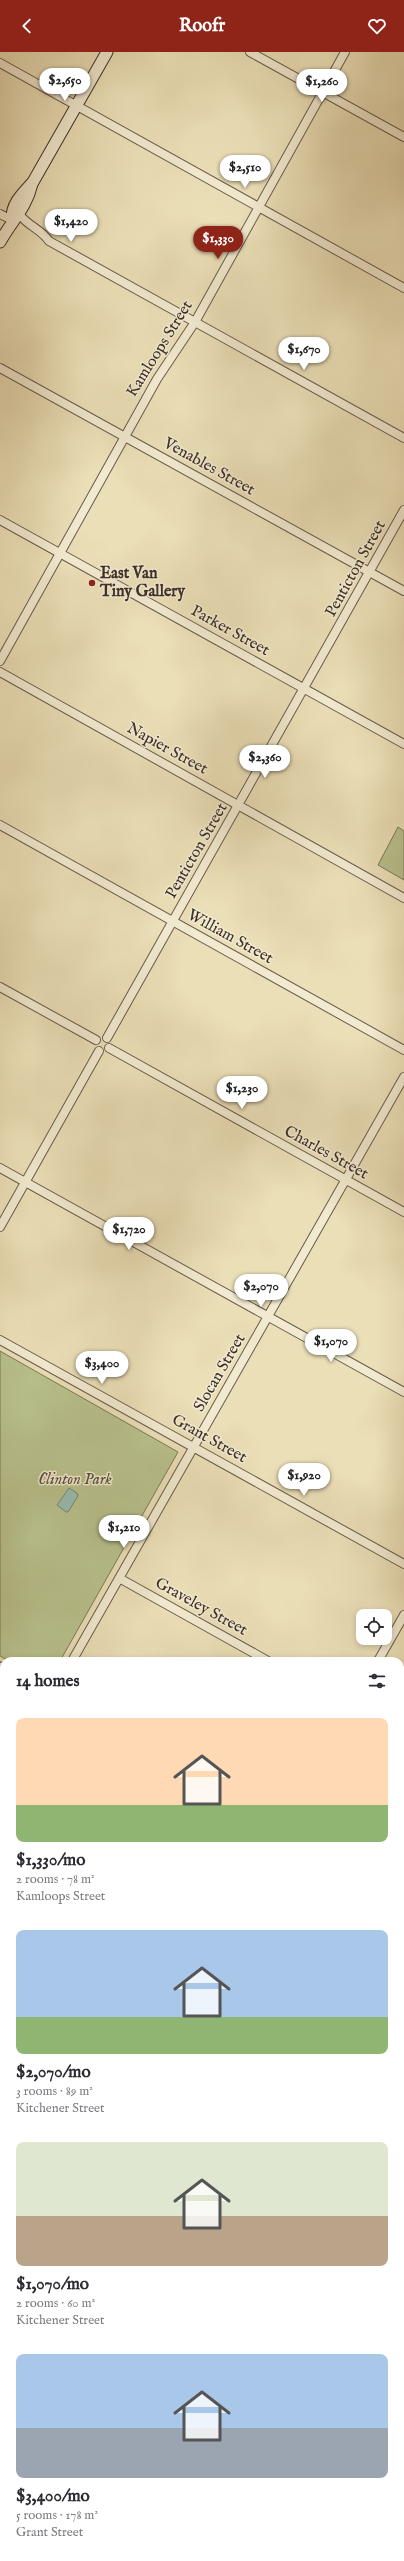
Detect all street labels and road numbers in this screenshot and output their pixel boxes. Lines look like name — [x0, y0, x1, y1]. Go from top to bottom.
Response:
street label: Kamloops Street — [122, 297, 198, 401]
street label: Venables Street — [159, 433, 259, 501]
street label: Penticton Street — [321, 517, 391, 621]
street label: Parker Street — [187, 601, 273, 661]
street label: Napier Street — [123, 719, 211, 780]
street label: Penticton Street — [162, 799, 233, 902]
street label: William Street — [184, 905, 277, 969]
street label: Charles Street — [280, 1122, 372, 1185]
street label: Slocan Street — [190, 1330, 251, 1416]
street label: Grant Street — [168, 1410, 250, 1468]
street label: Graveley Street — [151, 1573, 251, 1641]

